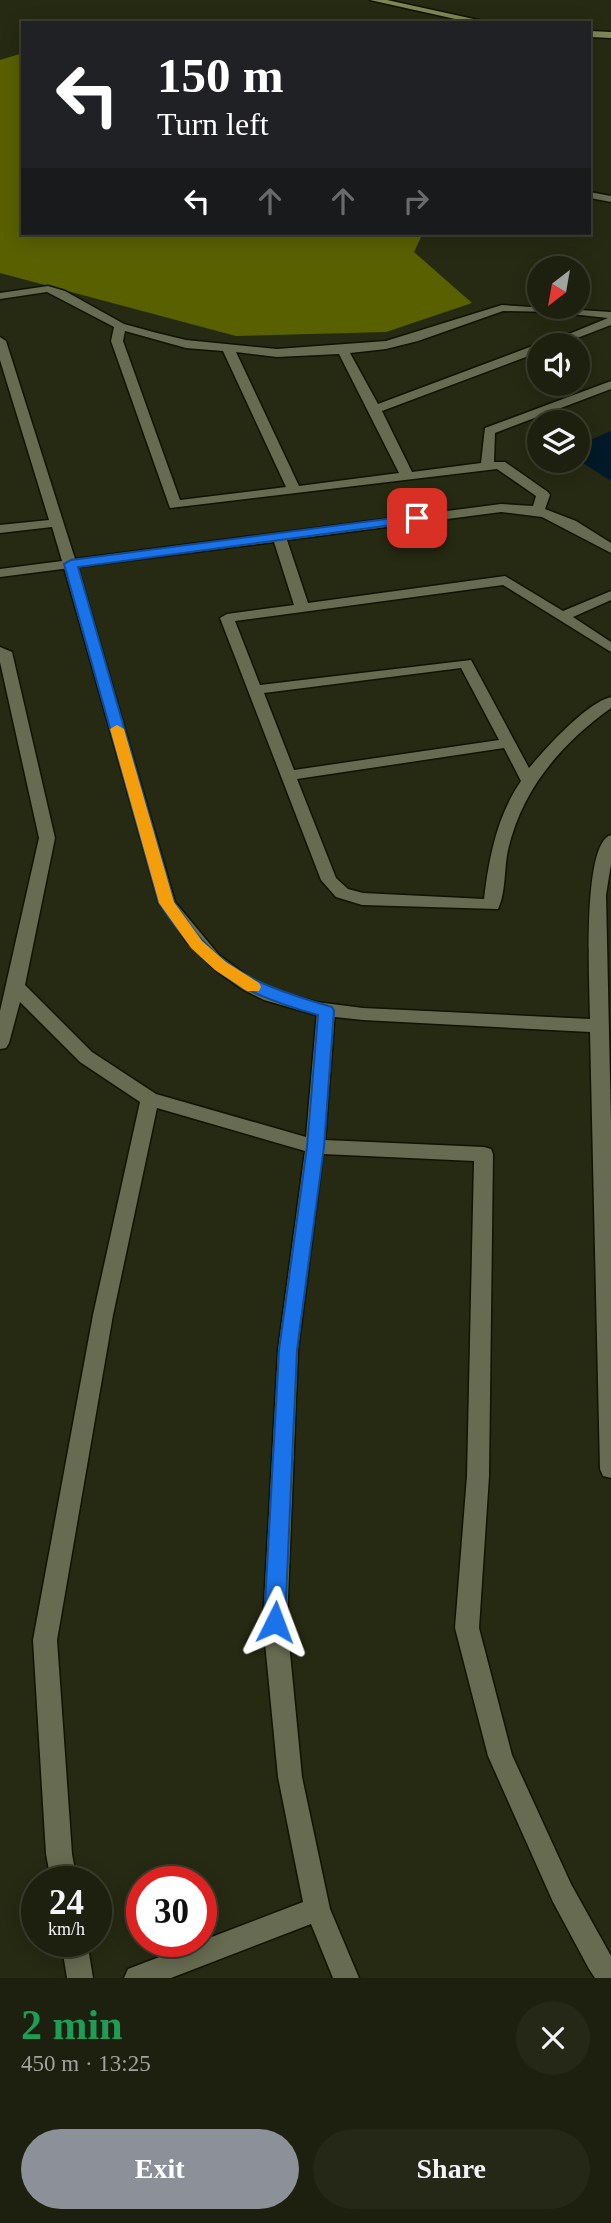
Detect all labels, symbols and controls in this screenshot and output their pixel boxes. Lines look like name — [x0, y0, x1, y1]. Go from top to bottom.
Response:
text: 150 m — [157, 48, 284, 103]
icon: left — [42, 49, 133, 140]
text: Turn left — [157, 106, 269, 142]
icon: left — [178, 182, 216, 220]
icon: ahead — [251, 182, 289, 220]
icon: ahead — [324, 182, 362, 220]
icon: right — [397, 182, 435, 220]
north arrow — [527, 256, 590, 318]
map controls — [527, 256, 590, 473]
button: sound — [527, 333, 590, 396]
button: layers — [527, 410, 590, 473]
pin — [387, 488, 447, 548]
icon: arrive — [398, 499, 436, 537]
position arrow — [238, 1585, 312, 1659]
speed limit sign: 30 — [126, 1866, 217, 1957]
text: 24 — [49, 1883, 84, 1922]
text: km/h — [48, 1919, 85, 1939]
button: close — [516, 2001, 590, 2075]
text: 2 min — [21, 2002, 123, 2048]
text: 450 m · 13:25 — [21, 2051, 151, 2076]
button: Exit — [21, 2129, 299, 2209]
button: Share — [313, 2129, 590, 2209]

